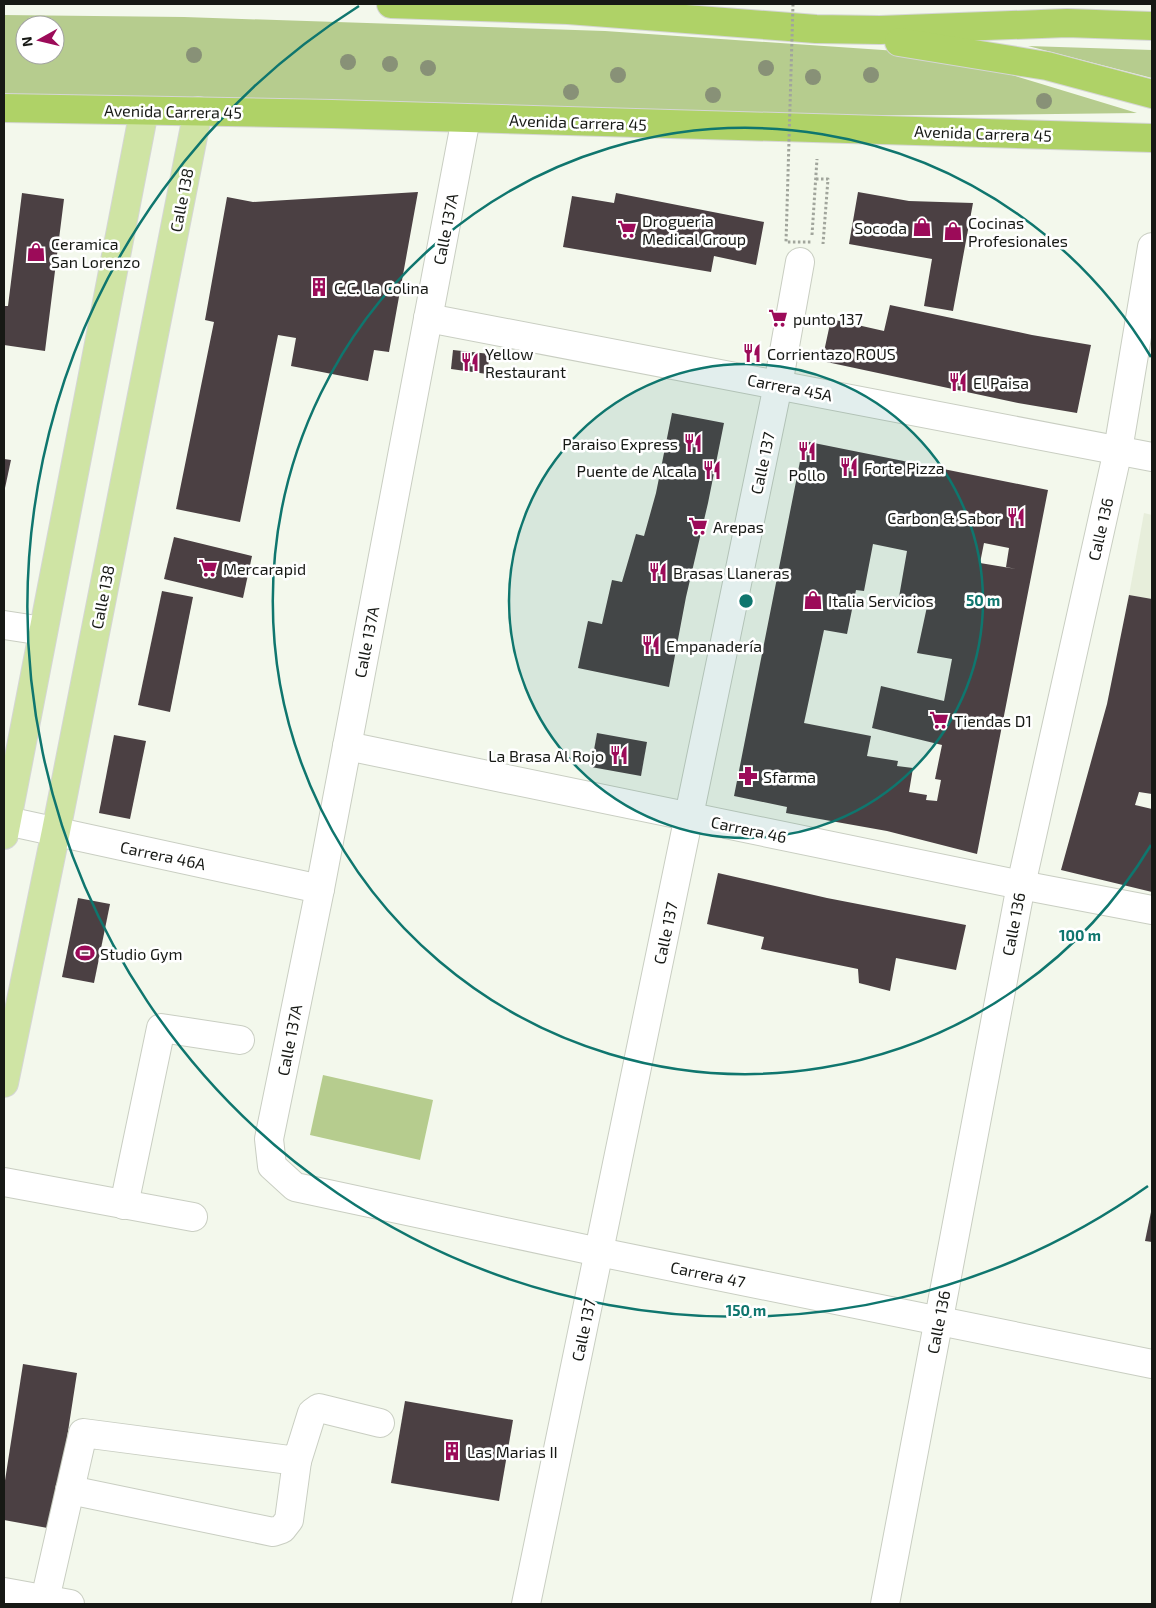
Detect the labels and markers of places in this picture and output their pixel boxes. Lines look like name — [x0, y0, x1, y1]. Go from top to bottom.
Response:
place label: Drogueria Medical Group — [642, 211, 746, 248]
place label: Cocinas Profesionales — [968, 213, 1068, 250]
shop icon: Socoda — [911, 216, 933, 238]
supermarket icon: Drogueria Medical Group — [616, 218, 638, 240]
place label: Socoda — [854, 218, 907, 237]
shop icon: Cocinas Profesionales — [942, 220, 964, 242]
place label: Ceramica San Lorenzo — [51, 234, 140, 271]
shop icon: Ceramica San Lorenzo — [25, 241, 47, 263]
building icon: C.C. La Colina — [308, 276, 330, 298]
place label: C.C. La Colina — [334, 278, 429, 297]
supermarket icon: punto 137 — [767, 307, 789, 329]
place label: punto 137 — [793, 309, 863, 328]
restaurant icon: Corrientazo ROUS — [741, 342, 763, 364]
place label: Yellow Restaurant — [485, 344, 566, 381]
place label: Corrientazo ROUS — [767, 344, 896, 363]
restaurant icon: Yellow Restaurant — [459, 351, 481, 373]
restaurant icon: El Paisa — [947, 371, 969, 393]
place label: El Paisa — [973, 373, 1029, 392]
restaurant icon: Paraiso Express — [682, 432, 704, 454]
place label: Paraiso Express — [562, 434, 678, 453]
restaurant icon: Pollo — [796, 440, 818, 462]
restaurant icon: Forte Pizza — [838, 456, 860, 478]
place label: Forte Pizza — [864, 458, 945, 477]
restaurant icon: Puente de Alcala — [701, 459, 723, 481]
place label: Puente de Alcala — [577, 461, 697, 480]
place label: Pollo — [788, 465, 826, 484]
restaurant icon: Carbon & Sabor — [1005, 506, 1027, 528]
place label: Carbon & Sabor — [887, 508, 1002, 527]
supermarket icon: Arepas — [687, 515, 709, 537]
place label: Arepas — [713, 517, 764, 536]
supermarket icon: Mercarapid — [197, 557, 219, 579]
place label: Mercarapid — [223, 559, 306, 578]
restaurant icon: Brasas Llaneras — [647, 561, 669, 583]
place label: Brasas Llaneras — [673, 563, 790, 582]
shop icon: Italia Servicios — [802, 589, 824, 611]
place label: Italia Servicios — [828, 591, 934, 610]
centre of rings — [737, 592, 755, 610]
restaurant icon: Empanadería — [640, 634, 662, 656]
place label: Empanadería — [666, 636, 762, 655]
supermarket icon: Tiendas D1 — [928, 709, 950, 731]
place label: Tiendas D1 — [954, 711, 1032, 730]
restaurant icon: La Brasa Al Rojo — [608, 744, 630, 766]
place label: La Brasa Al Rojo — [488, 746, 604, 766]
pharmacy icon: Sfarma — [737, 765, 759, 787]
place label: Sfarma — [763, 767, 816, 786]
sports icon: Studio Gym — [74, 942, 96, 964]
place label: Studio Gym — [100, 944, 182, 963]
building icon: Las Marias II — [441, 1440, 463, 1462]
place label: Las Marias II — [467, 1442, 558, 1461]

